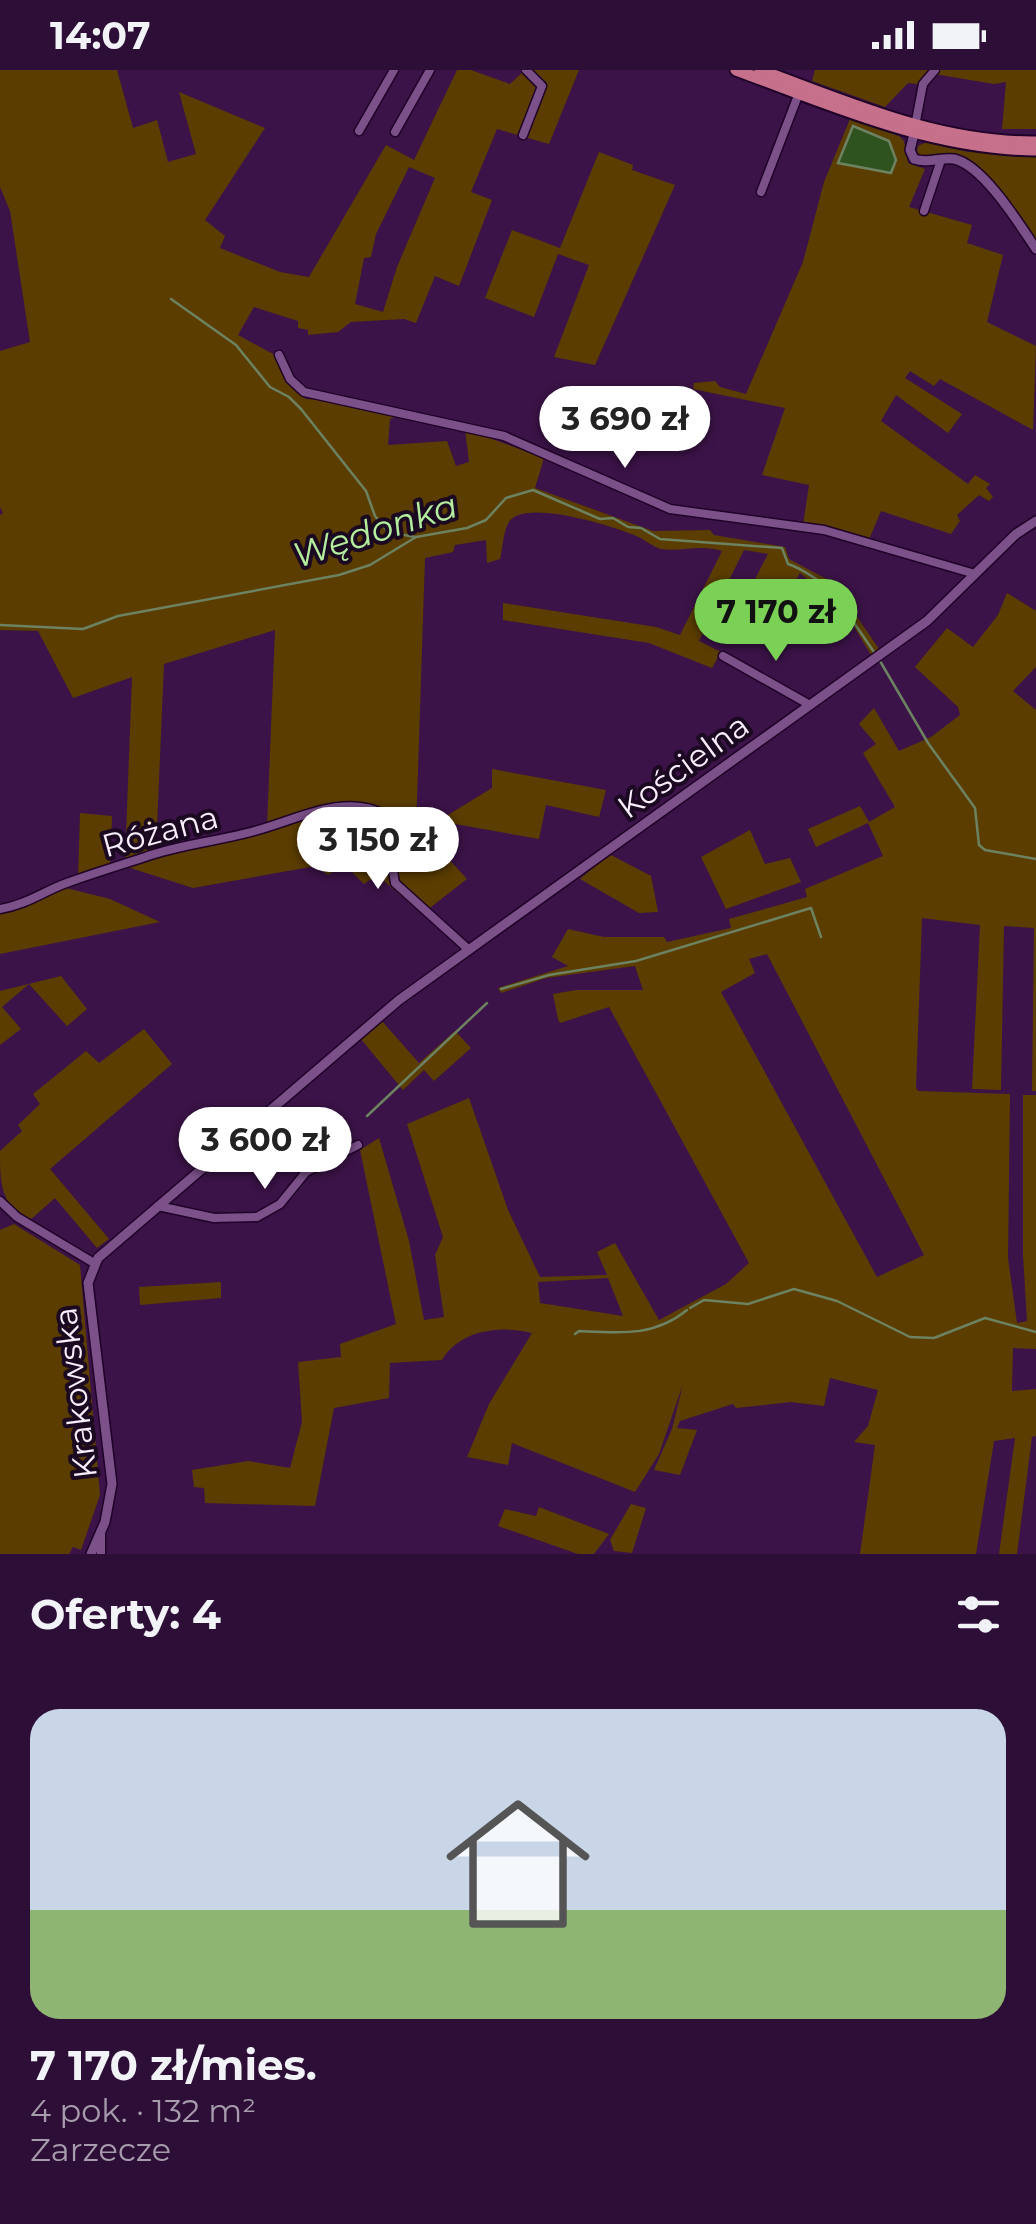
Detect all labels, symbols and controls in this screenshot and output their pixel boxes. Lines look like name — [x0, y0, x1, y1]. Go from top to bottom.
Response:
text: 14:07 — [50, 12, 151, 59]
pin: 3 690 zł — [522, 386, 728, 471]
text: 3 690 zł — [561, 399, 689, 438]
water label: Wędonka — [287, 483, 463, 577]
pin: 7 170 zł — [673, 579, 879, 664]
text: 7 170 zł — [716, 592, 836, 631]
street label: Kościelna — [610, 705, 756, 827]
street label: Różana — [98, 797, 222, 865]
pin: 3 150 zł — [275, 807, 481, 892]
text: 3 150 zł — [319, 820, 437, 859]
pin: 3 600 zł — [162, 1107, 368, 1192]
text: 3 600 zł — [201, 1120, 329, 1159]
street label: Krakowska — [45, 1305, 105, 1481]
icon: filters — [951, 1587, 1006, 1642]
text: Oferty: 4 — [30, 1588, 221, 1640]
icon: home — [428, 1774, 608, 1954]
text: 7 170 zł/mies. — [30, 2039, 317, 2091]
text: 4 pok. · 132 m² — [30, 2091, 256, 2130]
text: Zarzecze — [30, 2130, 171, 2169]

